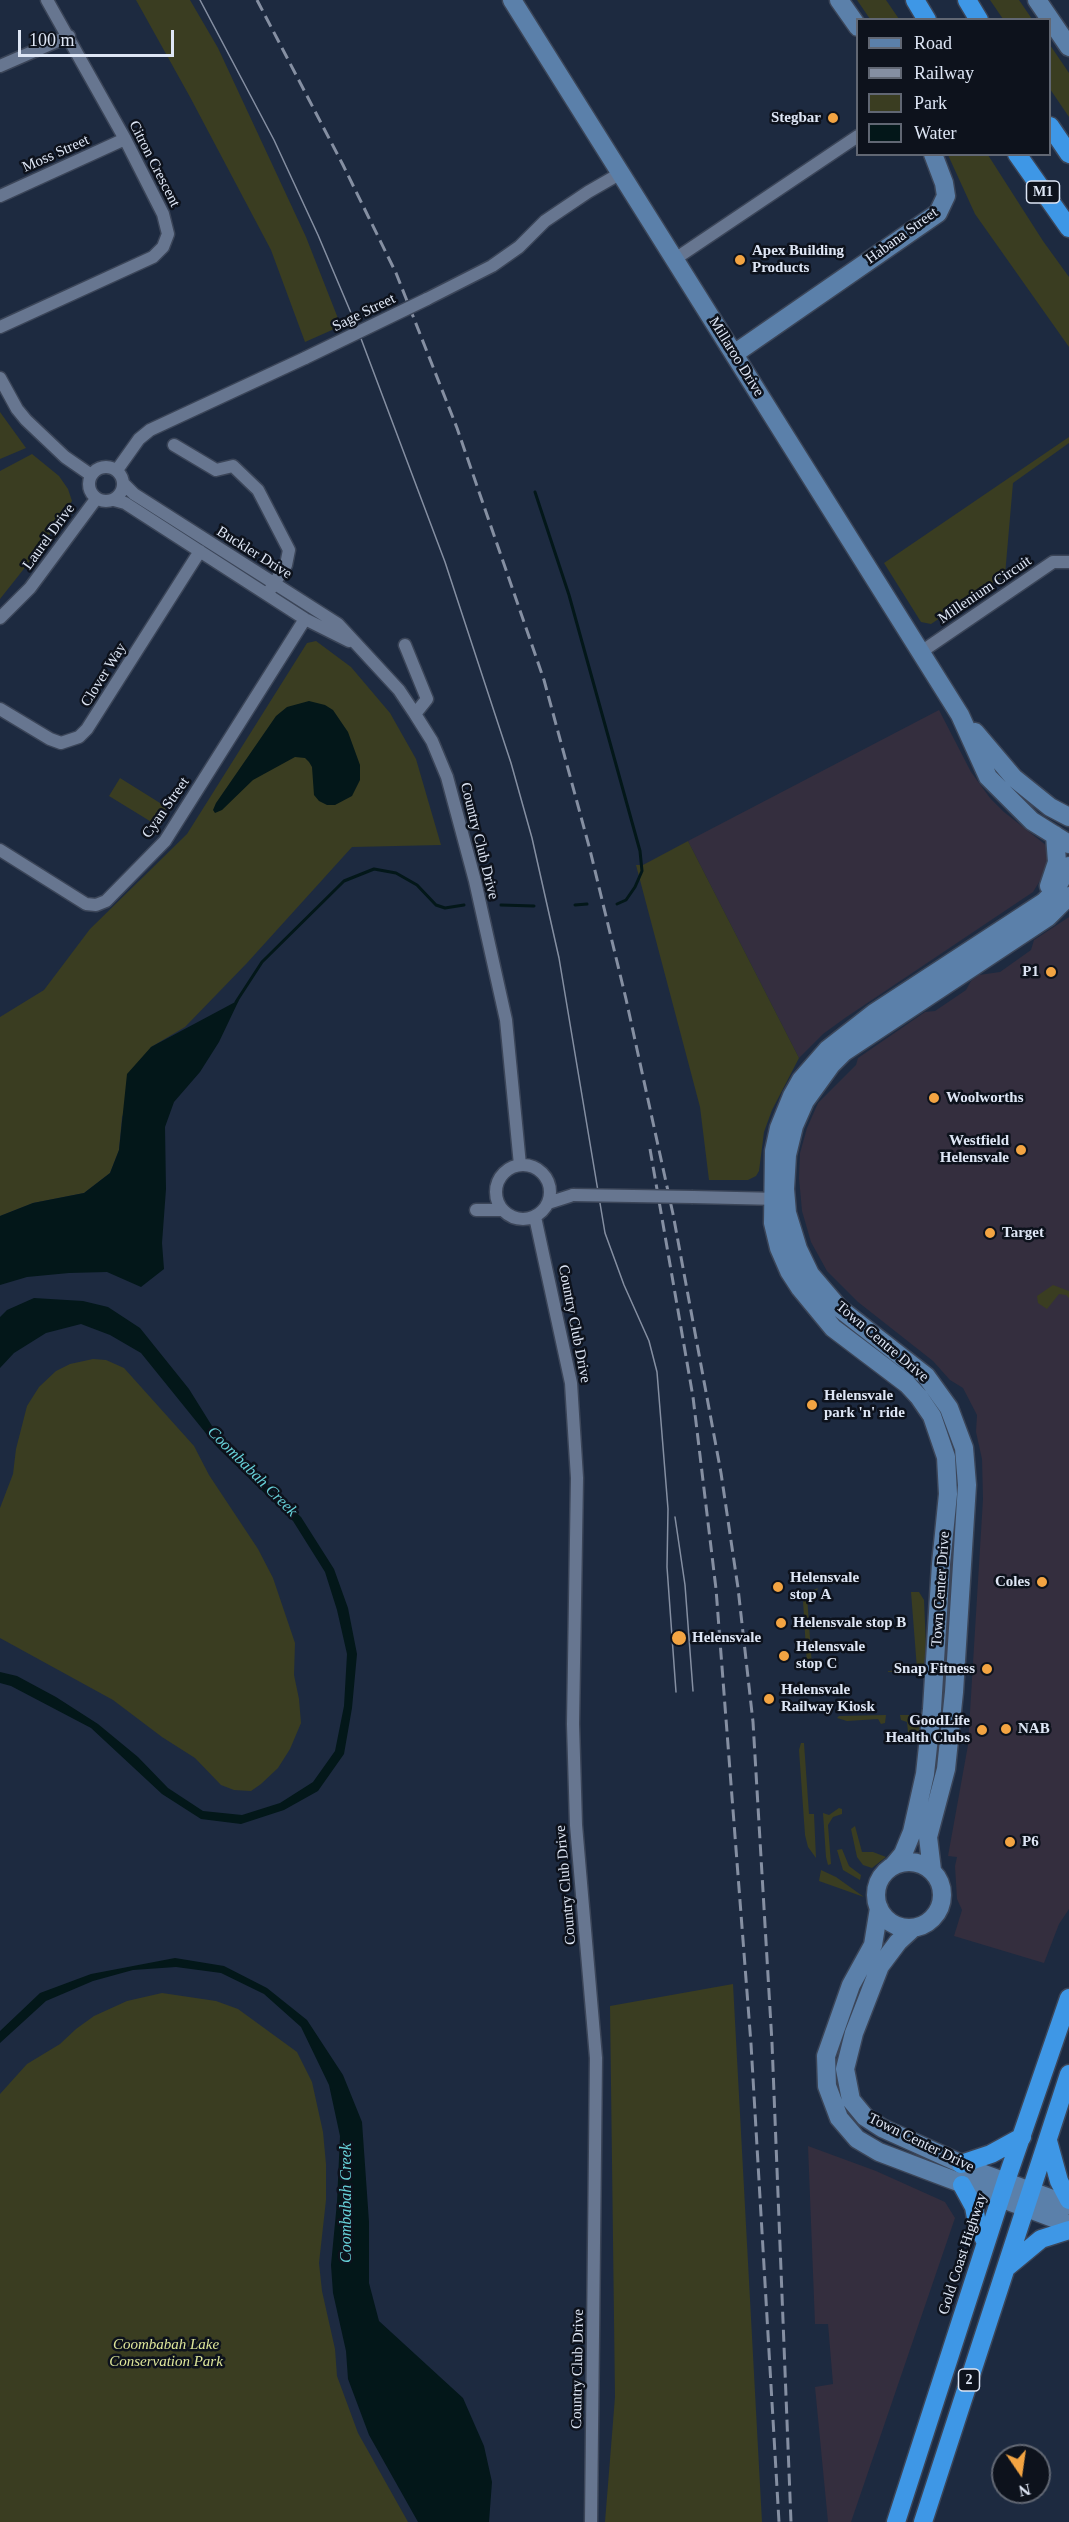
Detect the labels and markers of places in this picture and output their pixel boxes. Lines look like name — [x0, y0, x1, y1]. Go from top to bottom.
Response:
place label: Stegbar — [771, 109, 821, 127]
marker: Stegbar — [826, 111, 840, 125]
place label: Apex Building Products — [752, 242, 844, 277]
marker: Apex Building Products — [733, 253, 747, 267]
place label: P1 — [1022, 963, 1039, 981]
marker: P1 — [1044, 965, 1058, 979]
place label: Woolworths — [946, 1089, 1024, 1107]
marker: Woolworths — [927, 1091, 941, 1105]
place label: Westfield Helensvale — [940, 1132, 1009, 1167]
marker: Westfield Helensvale — [1014, 1143, 1028, 1157]
place label: Target — [1002, 1224, 1044, 1242]
marker: Target — [983, 1226, 997, 1240]
place label: Helensvale park 'n' ride — [824, 1387, 905, 1422]
marker: Helensvale park 'n' ride — [805, 1398, 819, 1412]
place label: Helensvale stop A — [790, 1569, 859, 1604]
place label: Coles — [995, 1573, 1030, 1591]
marker: Coles — [1035, 1575, 1049, 1589]
marker: Helensvale stop A — [771, 1580, 785, 1594]
place label: Helensvale stop B — [793, 1614, 906, 1632]
marker: Helensvale stop B — [774, 1616, 788, 1630]
marker: Helensvale — [670, 1629, 688, 1647]
place label: Helensvale — [692, 1629, 761, 1647]
place label: Helensvale stop C — [796, 1638, 865, 1673]
marker: Helensvale stop C — [777, 1649, 791, 1663]
place label: Snap Fitness — [894, 1660, 975, 1678]
marker: Snap Fitness — [980, 1662, 994, 1676]
place label: Helensvale Railway Kiosk — [781, 1681, 875, 1716]
marker: Helensvale Railway Kiosk — [762, 1692, 776, 1706]
place label: GoodLife Health Clubs — [885, 1712, 970, 1747]
place label: NAB — [1018, 1720, 1050, 1738]
marker: NAB — [999, 1722, 1013, 1736]
marker: GoodLife Health Clubs — [975, 1723, 989, 1737]
place label: P6 — [1022, 1833, 1039, 1851]
marker: P6 — [1003, 1835, 1017, 1849]

